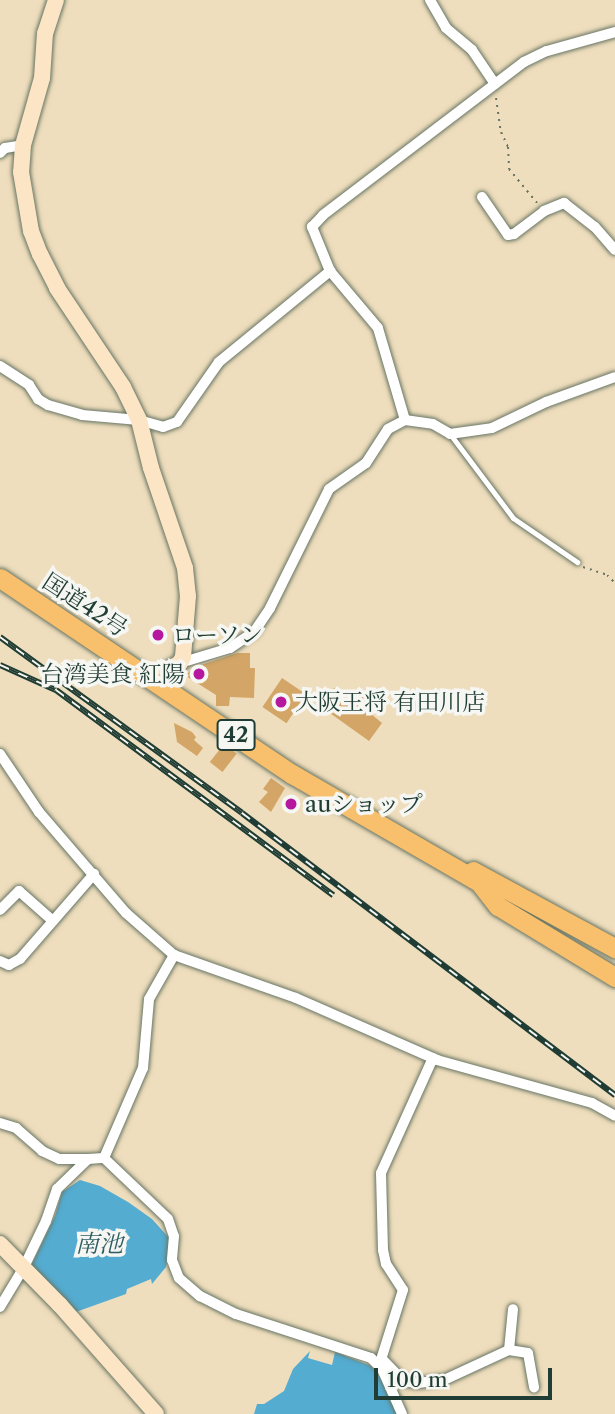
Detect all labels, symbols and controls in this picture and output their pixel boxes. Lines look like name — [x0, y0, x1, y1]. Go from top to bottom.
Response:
street label: 国道42号 — [37, 567, 133, 643]
place label: ローソン — [172, 621, 264, 649]
marker: ローソン — [150, 627, 166, 643]
place label: 台湾美食 紅陽 — [41, 660, 185, 688]
marker: 台湾美食 紅陽 — [191, 666, 207, 682]
place label: 大阪王将 有田川店 — [295, 688, 485, 716]
marker: 大阪王将 有田川店 — [273, 694, 289, 710]
road number: 42 — [215, 718, 257, 752]
place label: auショップ — [305, 790, 423, 818]
marker: auショップ — [283, 796, 299, 812]
water label: 南池 — [75, 1230, 123, 1258]
scale bar — [377, 1354, 556, 1398]
text: 100 m — [387, 1367, 448, 1392]

